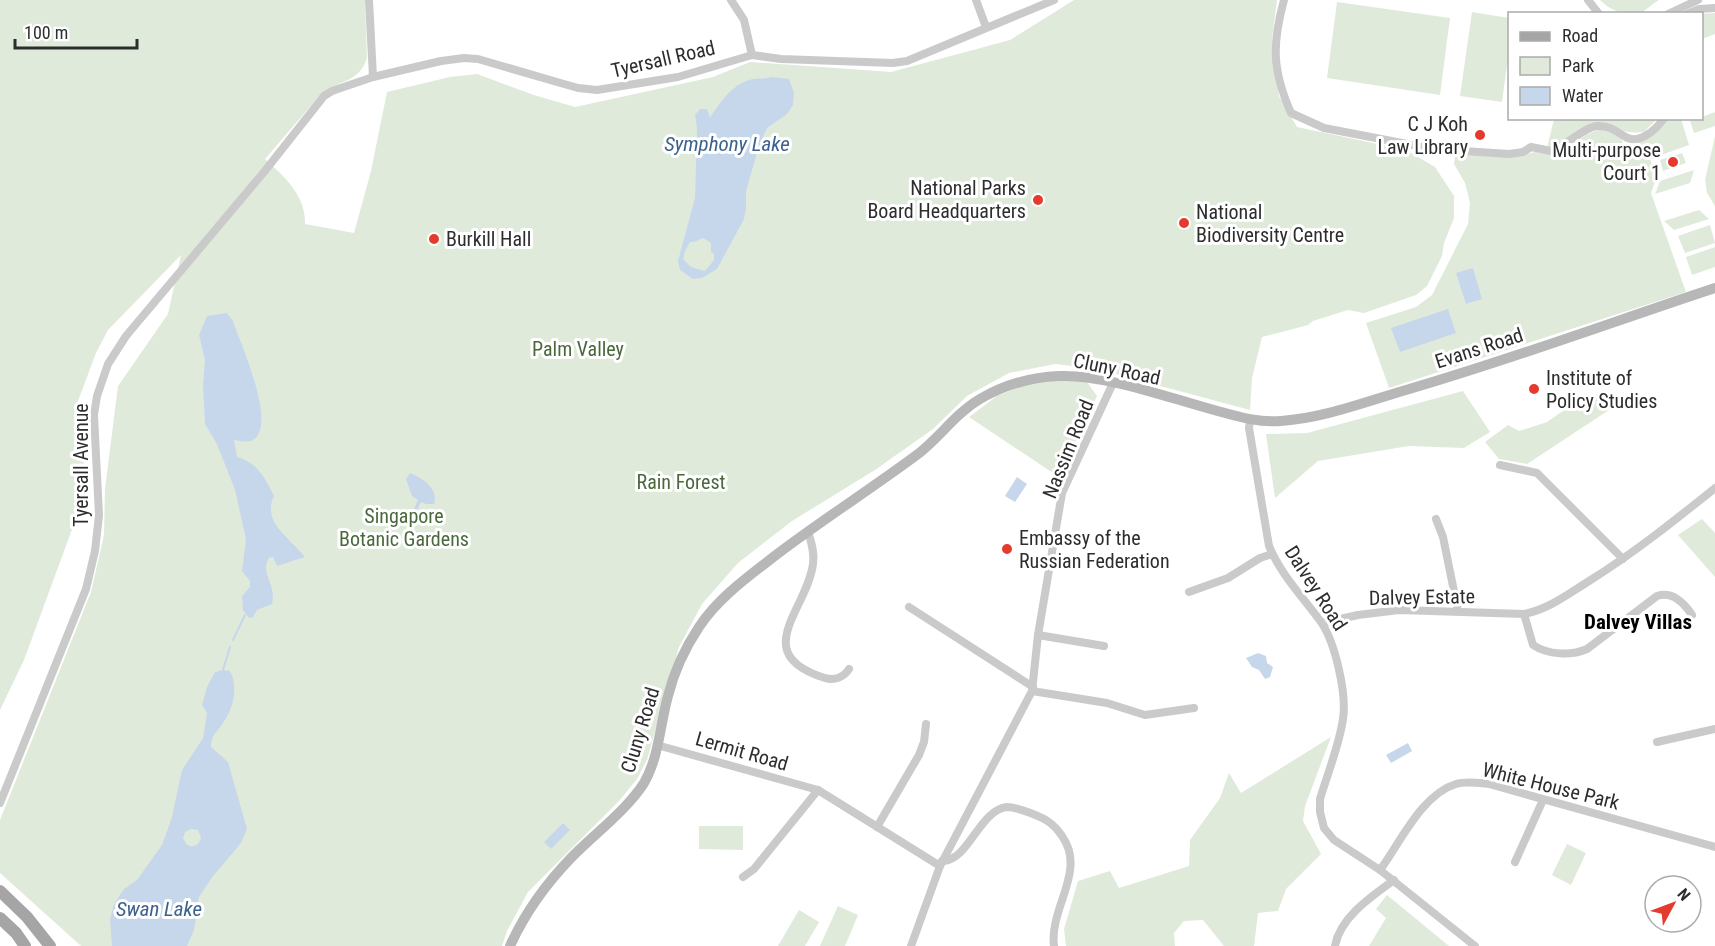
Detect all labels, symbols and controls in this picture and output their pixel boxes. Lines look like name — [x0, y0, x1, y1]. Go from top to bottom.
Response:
scale bar — [15, 12, 136, 50]
legend — [1508, 12, 1703, 120]
text: 100 m — [24, 22, 68, 43]
text: Road — [1562, 25, 1598, 46]
street label: Tyersall Road — [609, 35, 717, 83]
text: Park — [1562, 55, 1594, 76]
text: Water — [1562, 85, 1604, 106]
place label: C J Koh Law Library — [1377, 112, 1468, 159]
marker: C J Koh Law Library — [1473, 128, 1487, 142]
water label: Symphony Lake — [664, 132, 790, 156]
place label: Multi-purpose Court 1 — [1552, 138, 1661, 185]
marker: Multi-purpose Court 1 — [1666, 155, 1680, 169]
place label: National Parks Board Headquarters — [867, 176, 1026, 223]
marker: National Parks Board Headquarters — [1031, 193, 1045, 207]
place label: National Biodiversity Centre — [1196, 200, 1344, 247]
marker: National Biodiversity Centre — [1177, 216, 1191, 230]
place label: Burkill Hall — [446, 227, 531, 251]
marker: Burkill Hall — [427, 232, 441, 246]
street label: Evans Road — [1432, 322, 1526, 374]
park label: Palm Valley — [532, 337, 624, 361]
street label: Cluny Road — [1071, 348, 1163, 390]
place label: Institute of Policy Studies — [1546, 366, 1657, 413]
marker: Institute of Policy Studies — [1527, 382, 1541, 396]
street label: Nassim Road — [1037, 396, 1099, 502]
street label: Tyersall Avenue — [69, 403, 93, 527]
park label: Rain Forest — [637, 470, 725, 494]
park label: Singapore Botanic Gardens — [339, 504, 469, 551]
place label: Embassy of the Russian Federation — [1019, 526, 1170, 573]
street label: Dalvey Road — [1280, 541, 1352, 635]
marker: Embassy of the Russian Federation — [1000, 542, 1014, 556]
street label: Dalvey Estate — [1369, 584, 1475, 610]
district label: Dalvey Villas — [1584, 610, 1692, 634]
street label: Cluny Road — [616, 684, 664, 776]
street label: Lermit Road — [693, 726, 791, 776]
street label: White House Park — [1480, 757, 1622, 815]
north arrow — [1643, 874, 1703, 934]
text: N — [1674, 885, 1694, 904]
water label: Swan Lake — [116, 897, 202, 921]

